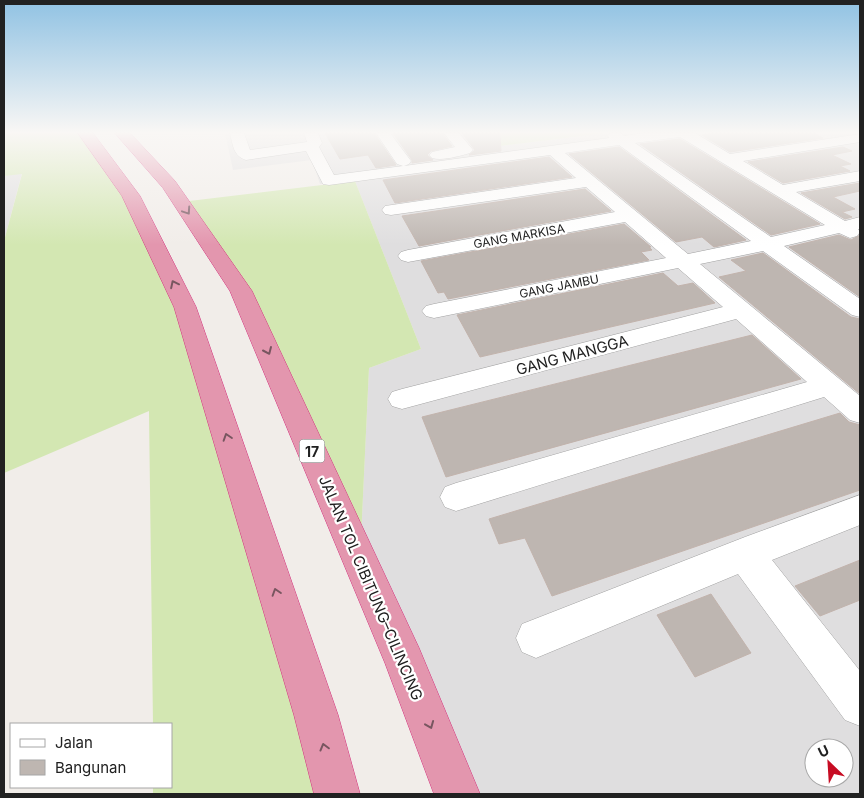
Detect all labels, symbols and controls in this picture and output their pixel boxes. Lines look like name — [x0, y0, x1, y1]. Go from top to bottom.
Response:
one-way arrow — [181, 205, 190, 215]
street label: GANG MARKISA — [472, 221, 566, 251]
street label: GANG JAMBU — [518, 271, 600, 301]
one-way arrow — [169, 280, 180, 289]
street label: GANG MANGGA — [514, 331, 630, 379]
one-way arrow — [261, 346, 272, 355]
one-way arrow — [222, 434, 232, 442]
road number: 17 — [300, 440, 324, 462]
street label: JALAN TOL CIBITUNG–CILINCING — [315, 473, 427, 703]
one-way arrow — [272, 588, 282, 597]
one-way arrow — [423, 720, 434, 729]
legend — [10, 723, 172, 788]
text: Jalan — [55, 733, 93, 752]
north arrow — [804, 738, 854, 788]
text: U — [815, 741, 832, 761]
one-way arrow — [320, 744, 330, 752]
text: Bangunan — [55, 758, 126, 777]

